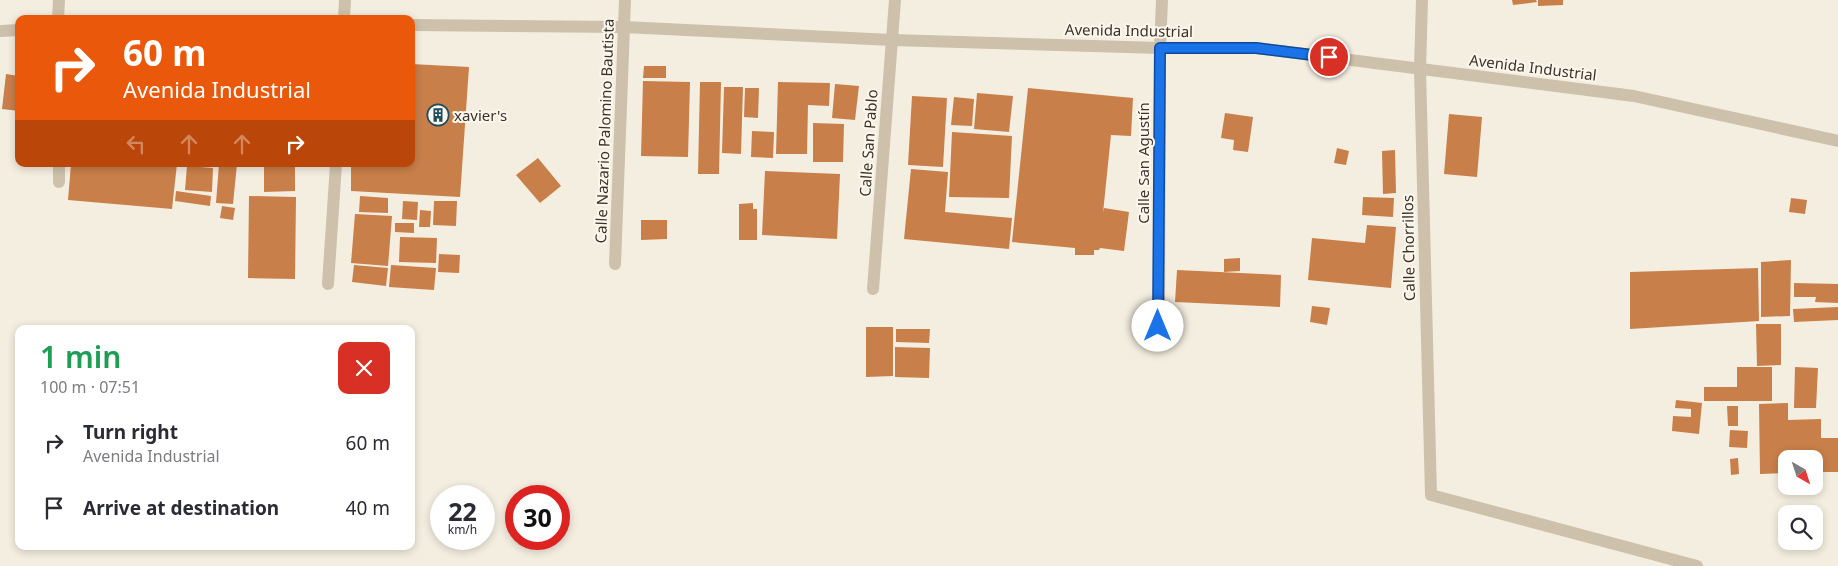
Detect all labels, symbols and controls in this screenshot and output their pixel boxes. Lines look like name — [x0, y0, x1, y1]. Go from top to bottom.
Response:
street label: Calle Nazario Palomino Bautista — [590, 18, 618, 244]
street label: Avenida Industrial — [1065, 19, 1193, 41]
text: 60 m — [123, 29, 206, 76]
icon: right — [40, 35, 105, 100]
pin — [1308, 36, 1350, 78]
icon: arrive — [1315, 43, 1343, 71]
street label: Avenida Industrial — [1468, 49, 1598, 85]
text: Avenida Industrial — [123, 74, 311, 104]
street label: Calle San Pablo — [854, 89, 882, 197]
street label: Calle San Agustín — [1133, 102, 1153, 224]
building icon: xavier's — [426, 103, 450, 127]
place label: xavier's — [454, 105, 507, 125]
icon: left — [122, 130, 150, 158]
icon: ahead — [175, 130, 203, 158]
icon: ahead — [228, 130, 256, 158]
icon: right — [281, 130, 309, 158]
street label: Calle Chorrillos — [1397, 195, 1419, 301]
position arrow — [1131, 299, 1183, 351]
text: 1 min — [40, 336, 121, 377]
button: close — [338, 342, 390, 394]
text: 100 m · 07:51 — [40, 376, 140, 398]
text: Turn right — [83, 419, 178, 445]
icon: right — [40, 429, 68, 457]
text: 60 m — [346, 430, 390, 456]
text: Avenida Industrial — [83, 445, 220, 467]
north arrow — [1778, 450, 1822, 495]
map controls — [1778, 450, 1823, 550]
speed limit sign: 30 — [505, 485, 570, 550]
icon: arrive — [40, 494, 68, 522]
text: 22 — [448, 494, 477, 528]
text: Arrive at destination — [83, 495, 279, 521]
text: 40 m — [346, 495, 390, 521]
button: search — [1778, 505, 1823, 550]
text: km/h — [448, 521, 477, 538]

